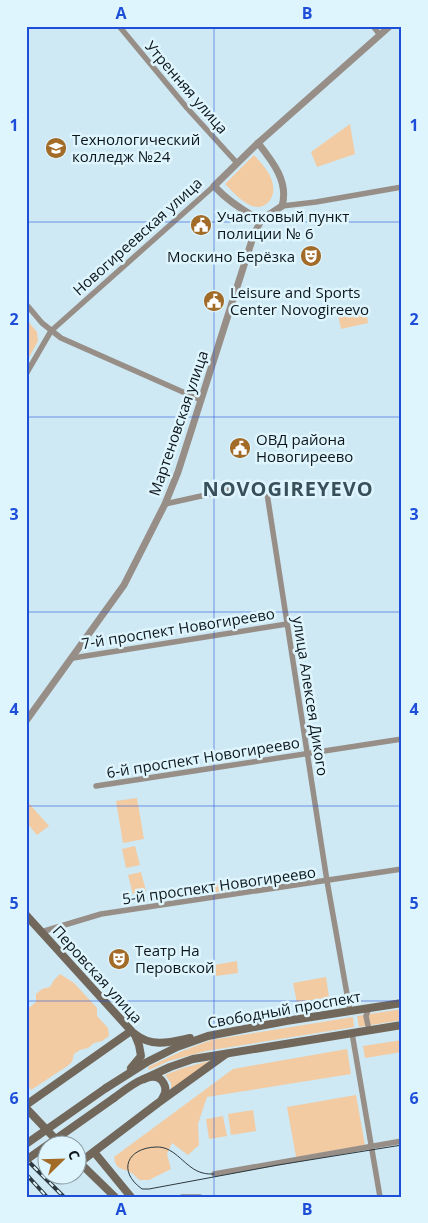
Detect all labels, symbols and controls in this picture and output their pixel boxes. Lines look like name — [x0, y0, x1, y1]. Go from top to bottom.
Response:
text: A — [115, 2, 127, 24]
text: B — [302, 2, 312, 24]
street label: Утренняя улица — [141, 36, 233, 138]
text: 1 — [9, 114, 19, 136]
text: 1 — [409, 114, 419, 136]
place label: Технологический колледж №24 — [72, 129, 200, 166]
school or university icon: Технологический колледж №24 — [44, 136, 68, 160]
street label: Новогиреевская улица — [68, 173, 206, 299]
place label: Участковый пункт полиции № 6 — [217, 206, 349, 243]
public building icon: Участковый пункт полиции № 6 — [189, 213, 213, 237]
theatre icon: Москино Берёзка — [299, 244, 323, 268]
place label: Москино Берёзка — [167, 246, 295, 266]
place label: Leisure and Sports Center Novogireevo — [230, 282, 369, 319]
public building icon: Leisure and Sports Center Novogireevo — [202, 289, 226, 313]
text: 2 — [9, 308, 19, 330]
text: 2 — [409, 308, 419, 330]
street label: Мартеновская улица — [144, 348, 212, 498]
place label: ОВД района Новогиреево — [256, 429, 353, 466]
public building icon: ОВД района Новогиреево — [228, 436, 252, 460]
district label: NOVOGIREYEVO — [202, 475, 374, 502]
text: 3 — [9, 503, 19, 525]
text: 3 — [409, 503, 419, 525]
street label: 7-й проспект Новогиреево — [80, 603, 276, 653]
street label: улица Алексея Дикого — [289, 615, 333, 777]
text: 4 — [9, 698, 19, 720]
text: 4 — [409, 698, 419, 720]
street label: 6-й проспект Новогиреево — [105, 732, 301, 782]
street label: 5-й проспект Новогиреево — [121, 862, 317, 908]
text: 5 — [9, 892, 19, 914]
text: 5 — [409, 892, 419, 914]
street label: Перовская улица — [49, 921, 147, 1027]
place label: Театр На Перовской — [135, 940, 215, 977]
theatre icon: Театр На Перовской — [107, 947, 131, 971]
street label: Свободный проспект — [206, 986, 362, 1032]
text: 6 — [9, 1087, 19, 1109]
text: 6 — [409, 1087, 419, 1109]
north arrow — [38, 1136, 88, 1186]
text: С — [64, 1147, 85, 1163]
text: A — [115, 1198, 127, 1220]
text: B — [302, 1198, 312, 1220]

